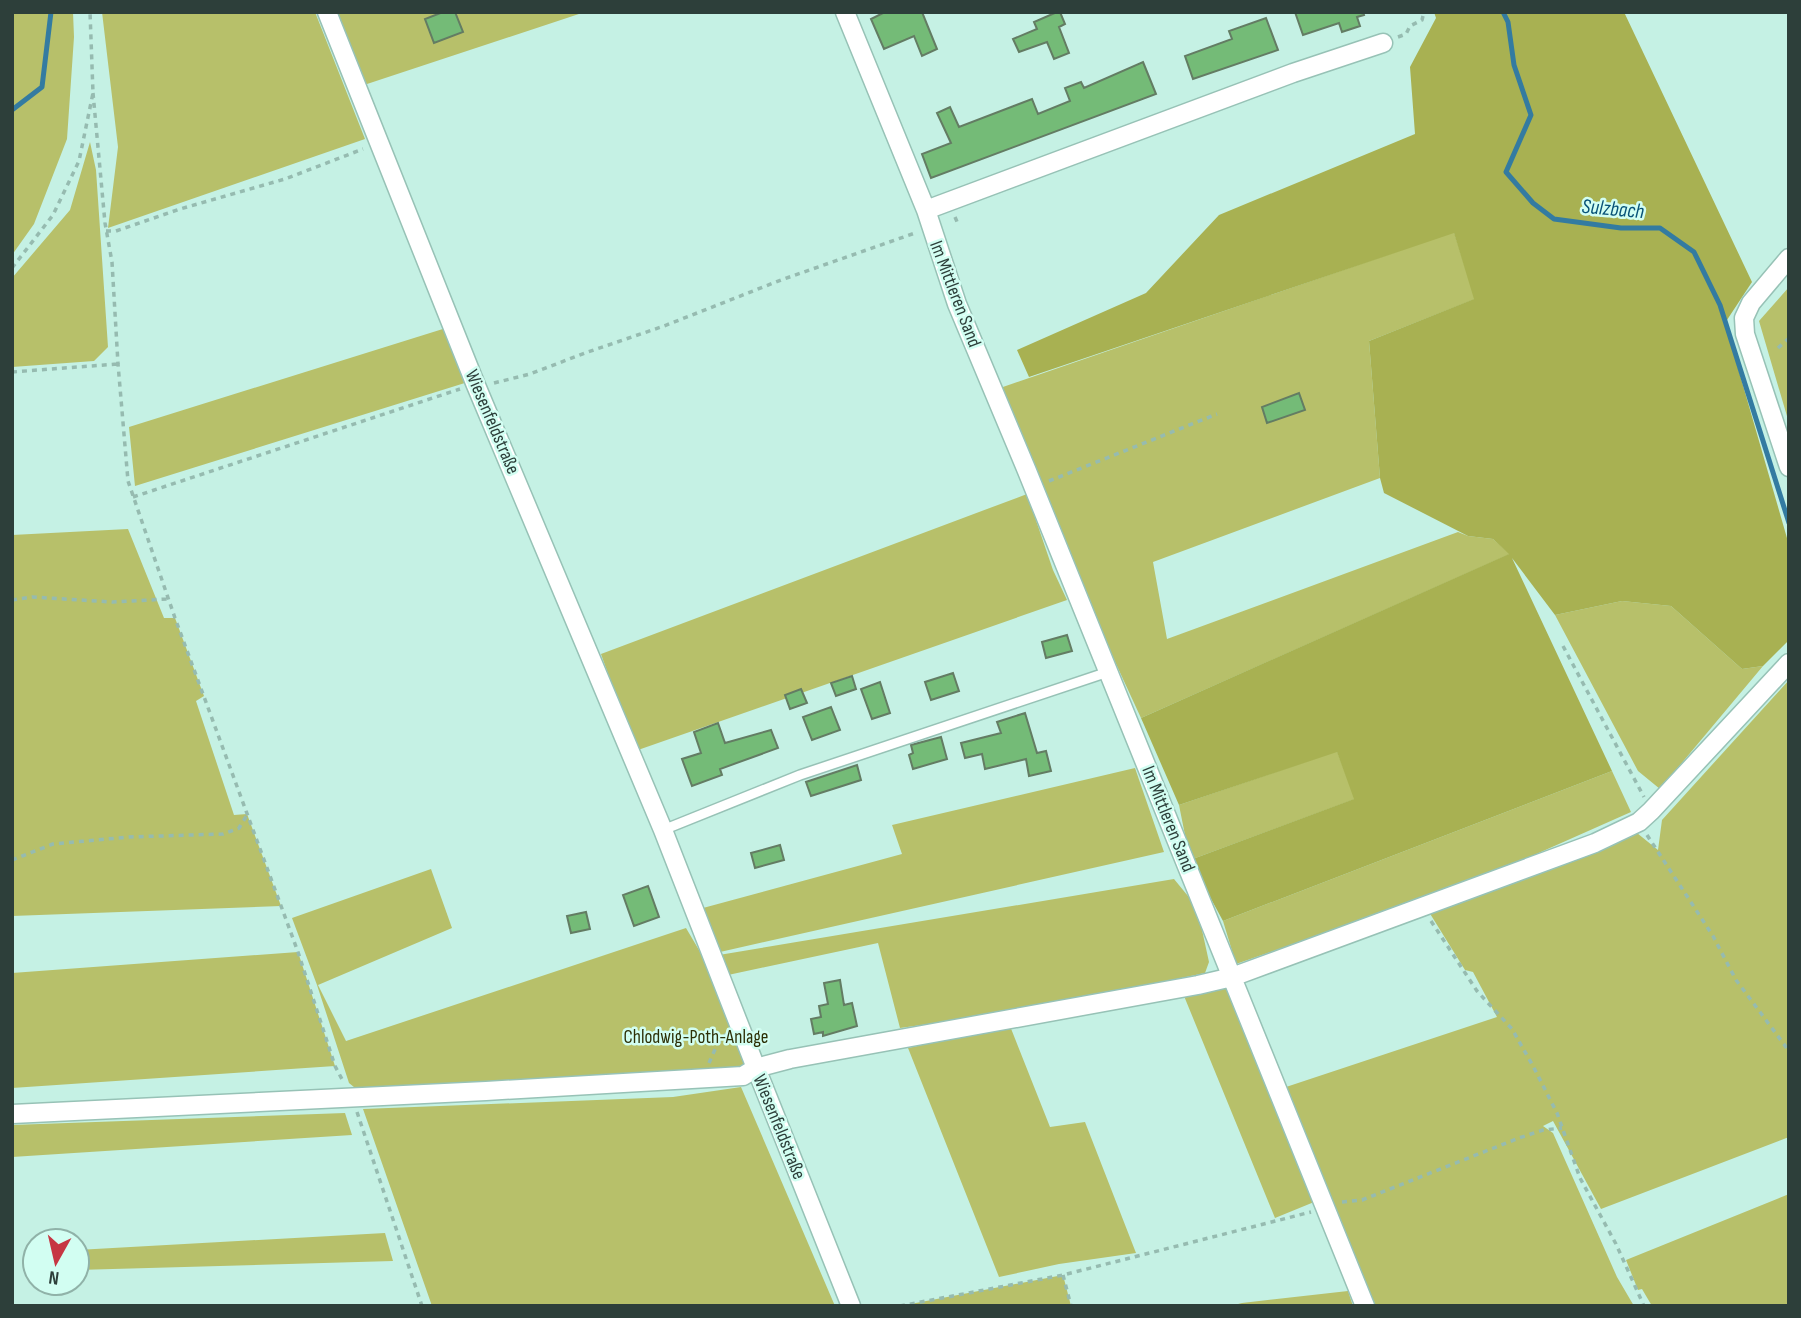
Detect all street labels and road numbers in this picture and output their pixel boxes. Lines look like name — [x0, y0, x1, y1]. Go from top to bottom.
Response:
street label: Im Mittleren Sand — [924, 238, 986, 350]
street label: Wiesenfeldstraße — [460, 366, 524, 478]
street label: Im Mittleren Sand — [1136, 763, 1200, 875]
street label: Wiesenfeldstraße — [748, 1071, 810, 1183]

